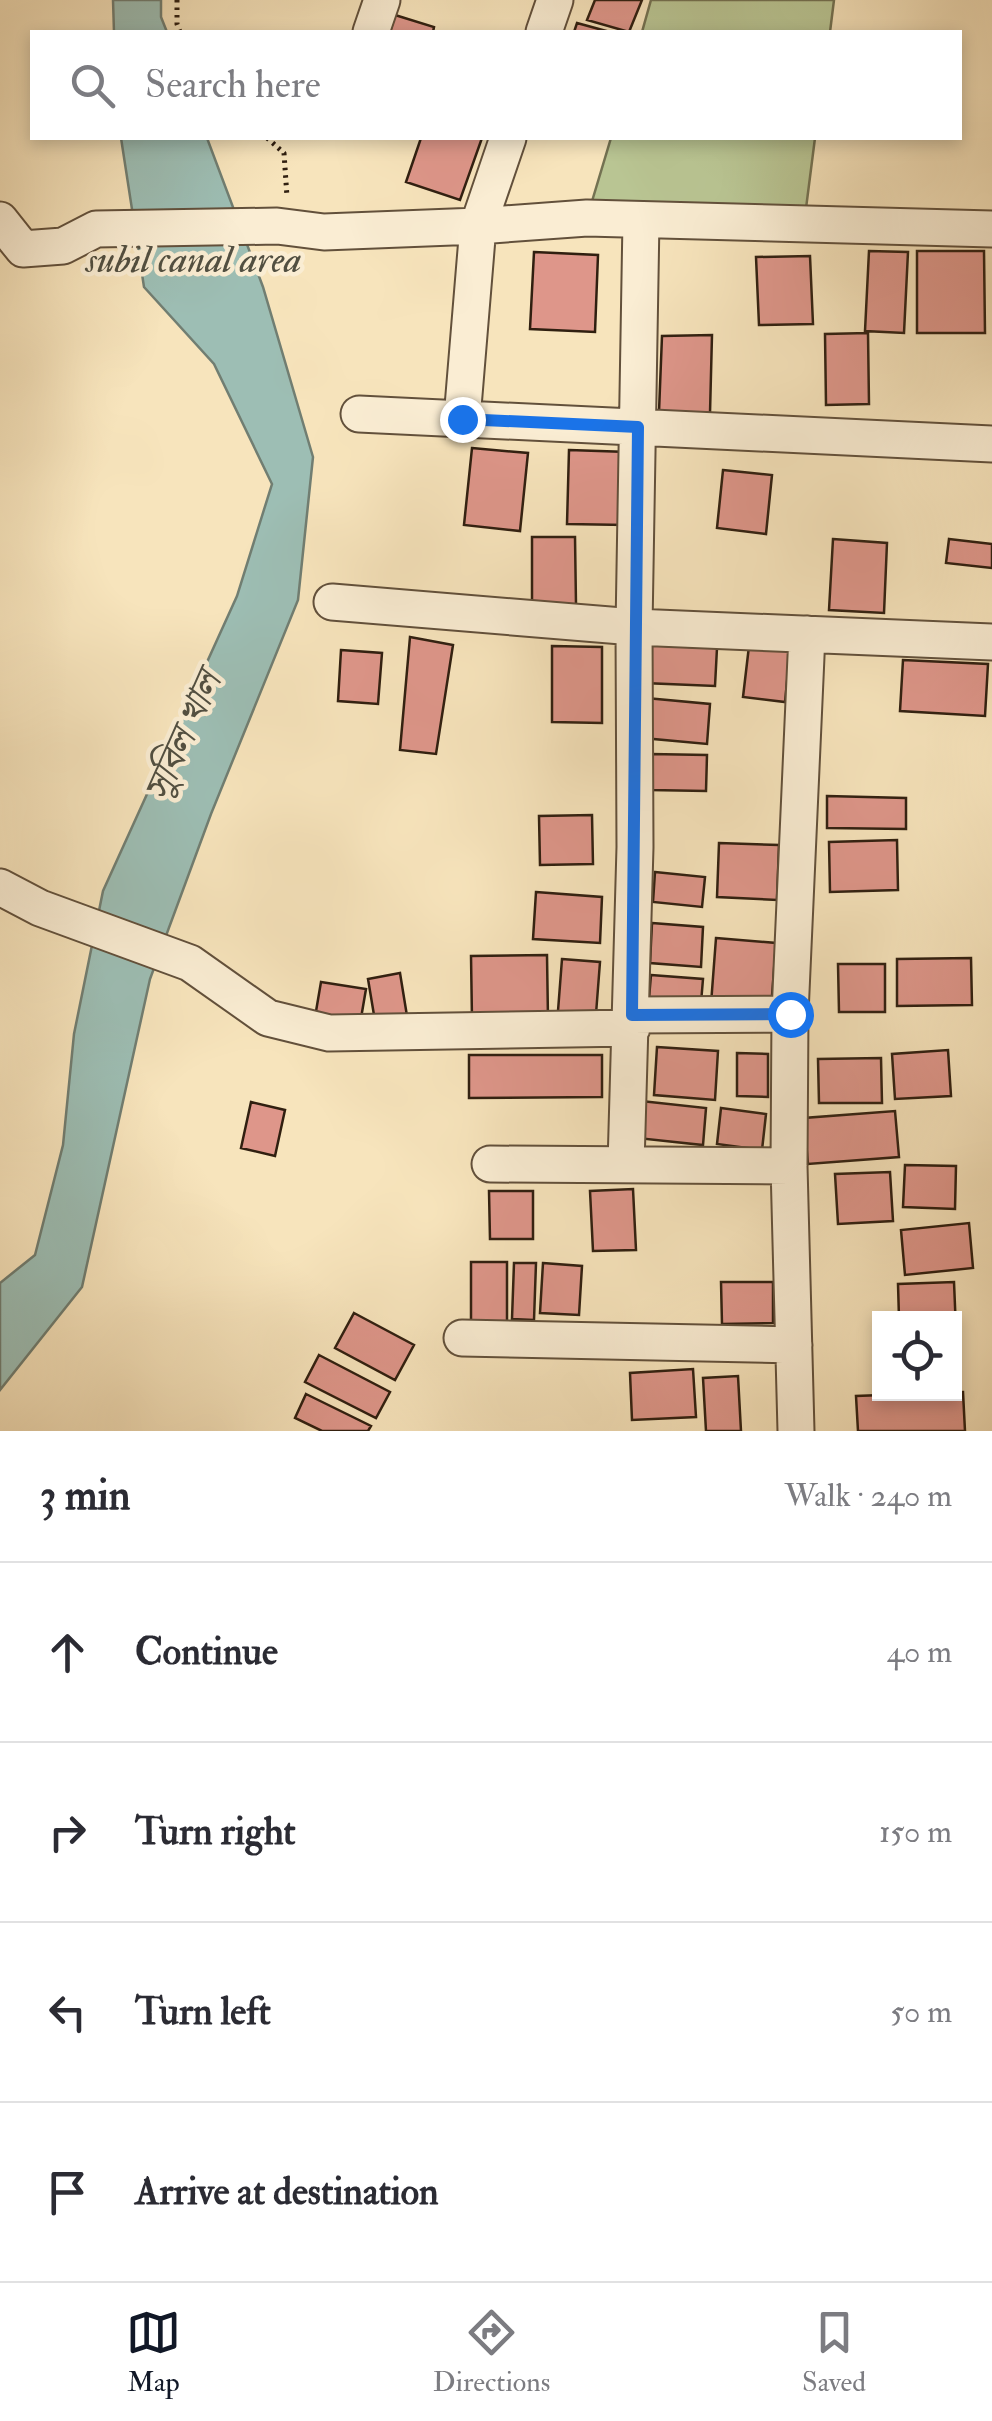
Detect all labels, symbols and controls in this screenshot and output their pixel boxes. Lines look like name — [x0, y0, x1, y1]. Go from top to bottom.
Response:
search box — [30, 30, 962, 140]
icon: search — [65, 58, 120, 113]
text: Search here — [145, 61, 321, 109]
water label: subil canal area — [84, 236, 302, 284]
route end — [440, 397, 486, 443]
water label: সুবিল খাল — [133, 658, 235, 809]
route start — [768, 992, 814, 1038]
map controls — [872, 1311, 962, 1401]
button: locate — [872, 1311, 962, 1401]
text: 3 min — [40, 1470, 130, 1522]
text: Walk · 240 m — [784, 1476, 952, 1516]
icon: ahead — [40, 1625, 95, 1680]
text: Continue — [135, 1628, 278, 1676]
text: 40 m — [887, 1632, 952, 1672]
icon: right — [40, 1805, 95, 1860]
text: Turn right — [135, 1808, 296, 1856]
text: 150 m — [879, 1812, 952, 1852]
icon: left — [40, 1985, 95, 2040]
text: Turn left — [135, 1988, 271, 2036]
text: 50 m — [890, 1992, 952, 2032]
icon: arrive — [40, 2165, 95, 2220]
text: Arrive at destination — [135, 2168, 439, 2216]
tab: Map — [126, 2305, 181, 2400]
tab: Directions — [433, 2305, 550, 2400]
tab: Saved — [802, 2305, 866, 2400]

